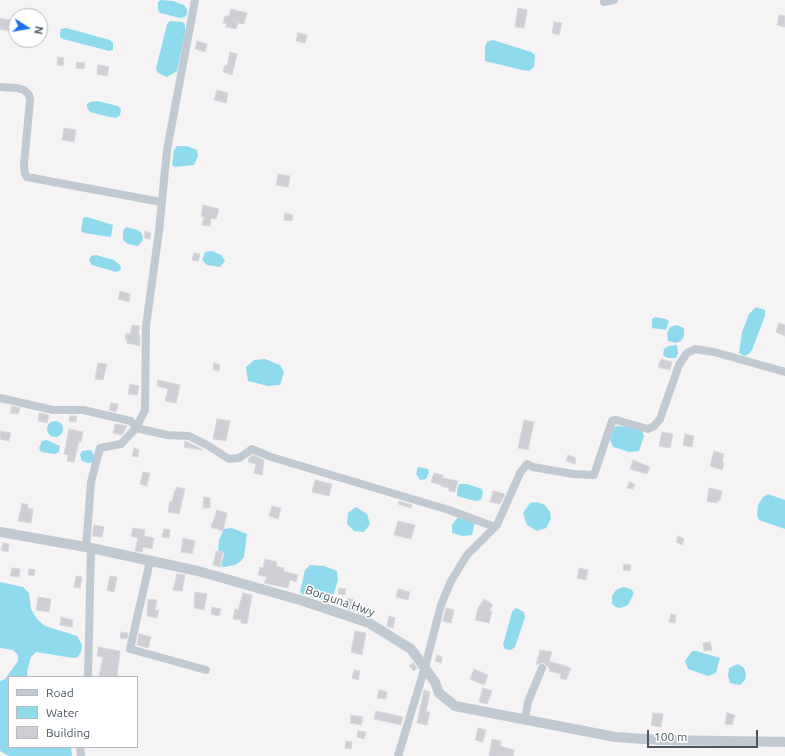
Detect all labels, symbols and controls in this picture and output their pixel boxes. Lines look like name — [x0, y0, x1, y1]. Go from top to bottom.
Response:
north arrow — [8, 8, 48, 48]
text: N — [32, 25, 45, 35]
street label: Borguna Hwy — [303, 582, 377, 620]
legend — [8, 676, 138, 748]
text: Road — [46, 686, 74, 699]
text: Water — [46, 706, 79, 719]
scale bar — [649, 722, 760, 748]
text: Building — [46, 726, 90, 739]
text: 100 m — [654, 730, 687, 743]

